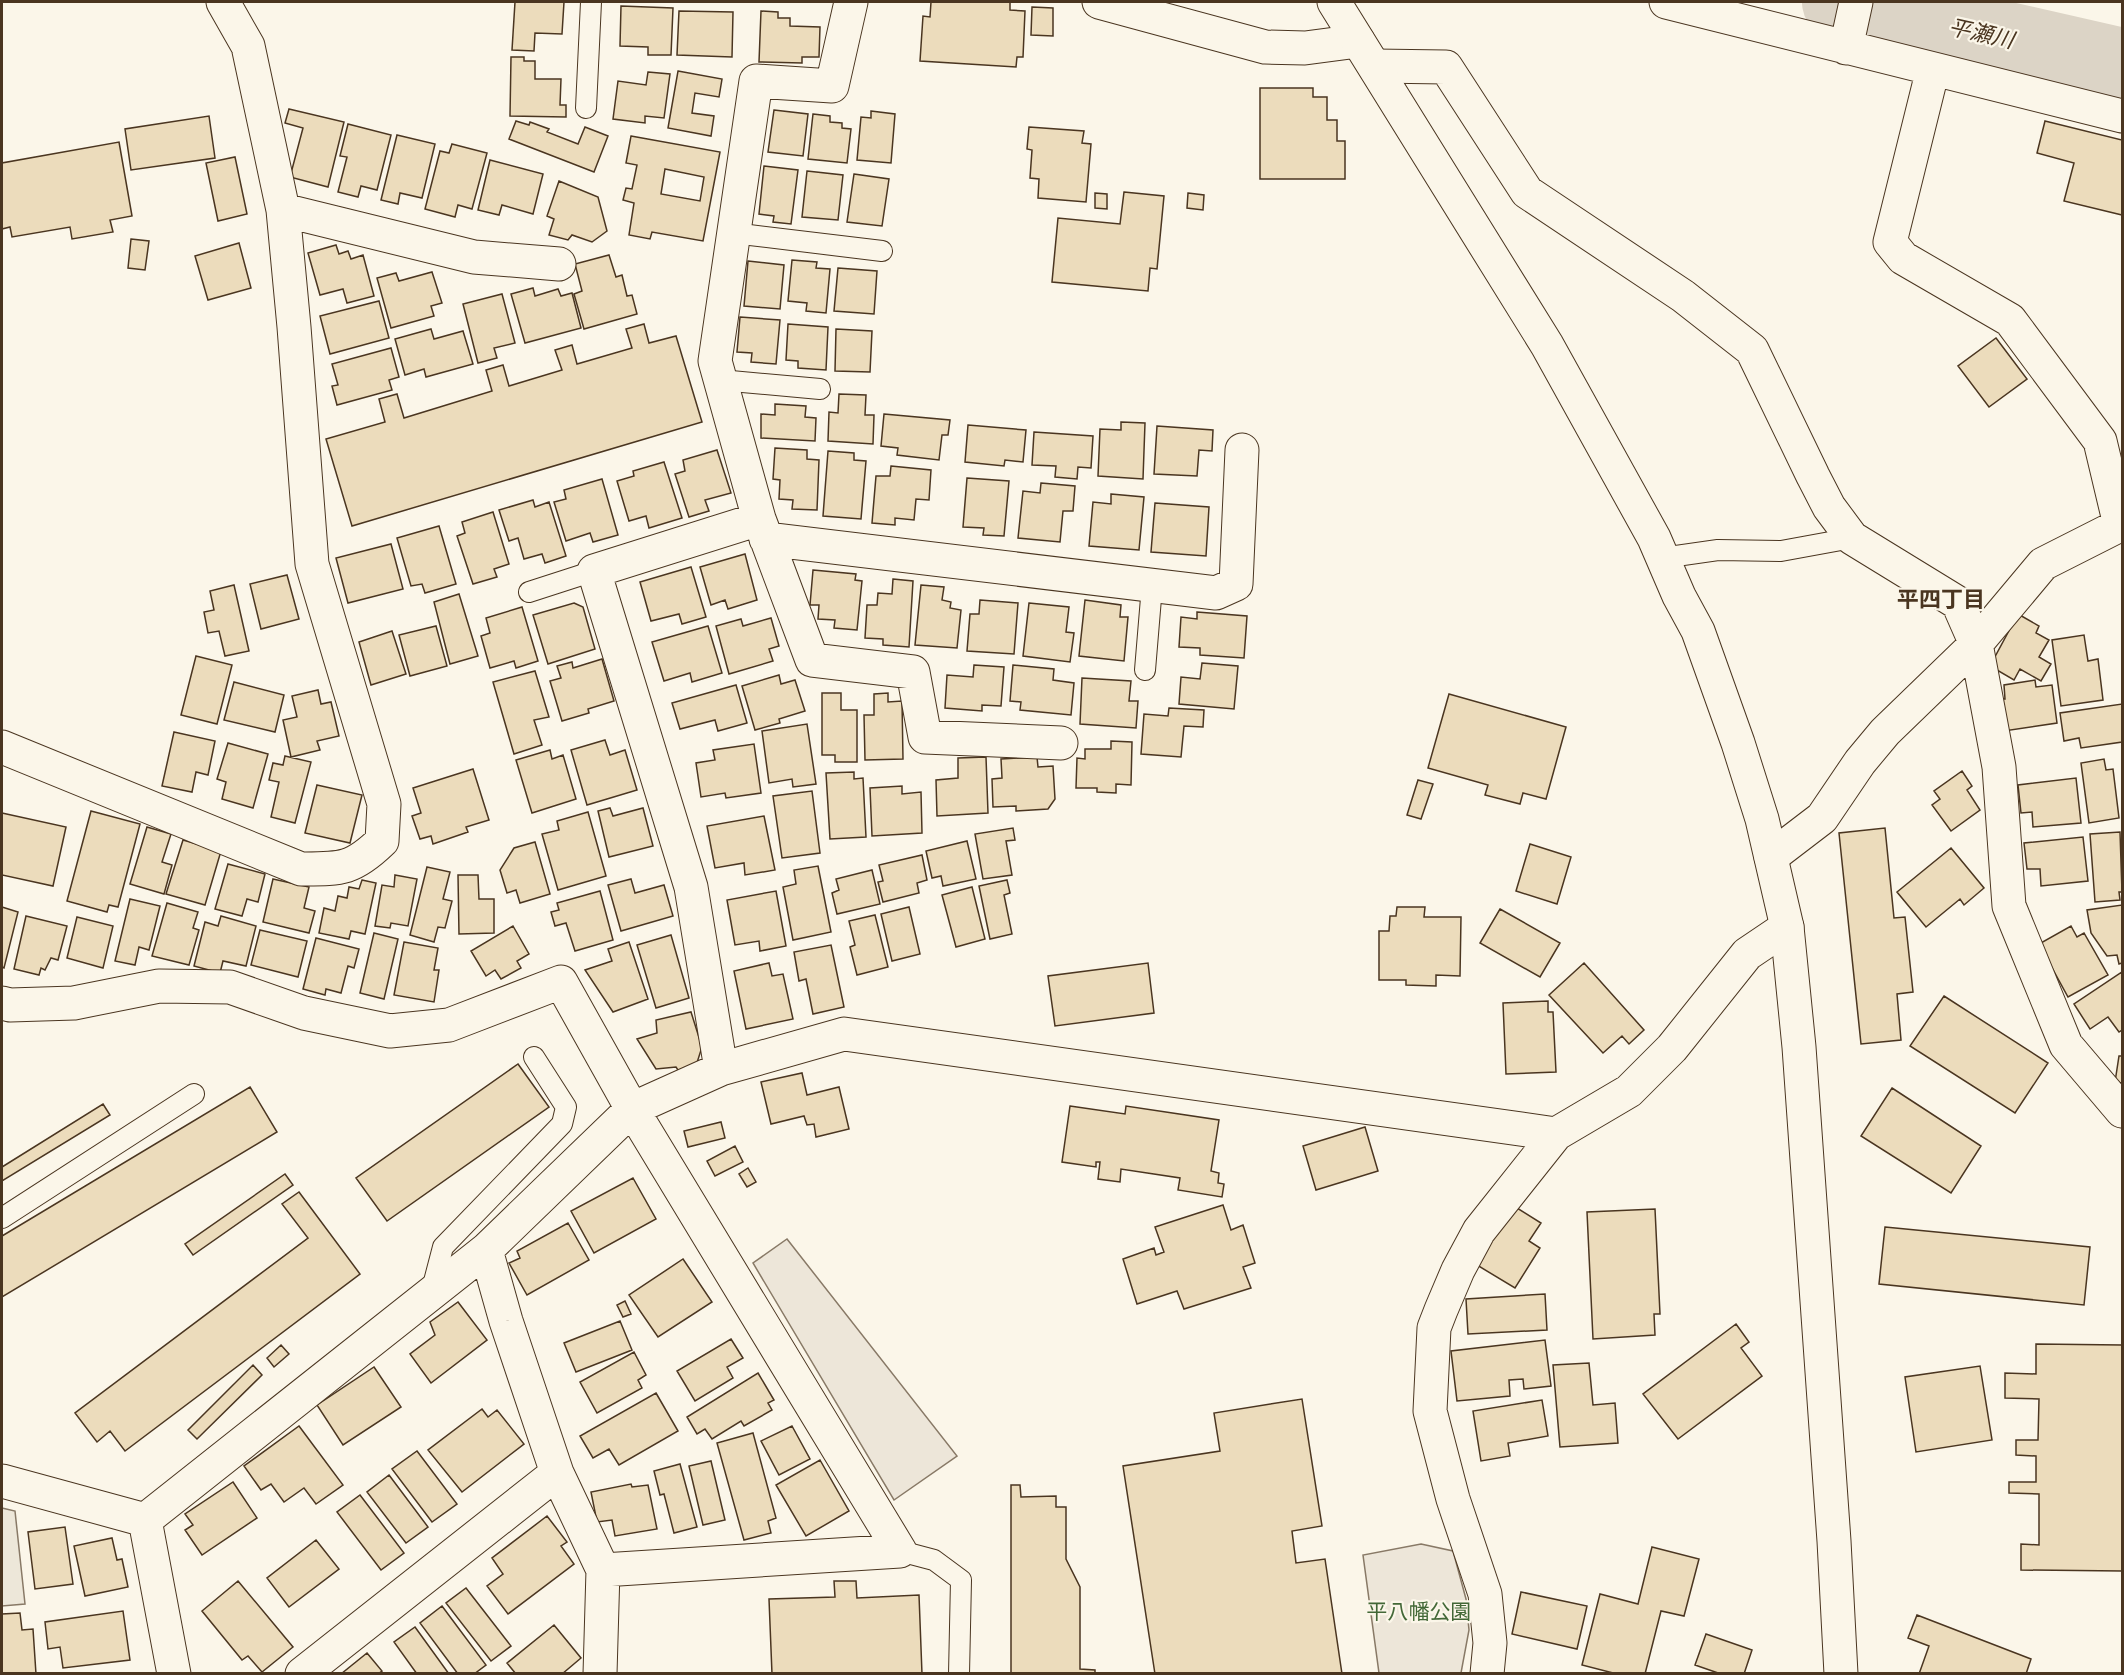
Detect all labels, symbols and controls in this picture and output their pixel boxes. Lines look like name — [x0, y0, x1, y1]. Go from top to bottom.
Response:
water label: 平瀬川 — [1946, 14, 2018, 55]
district label: 平四丁目 — [1897, 587, 1985, 613]
park label: 平八幡公園 — [1367, 1600, 1472, 1625]

